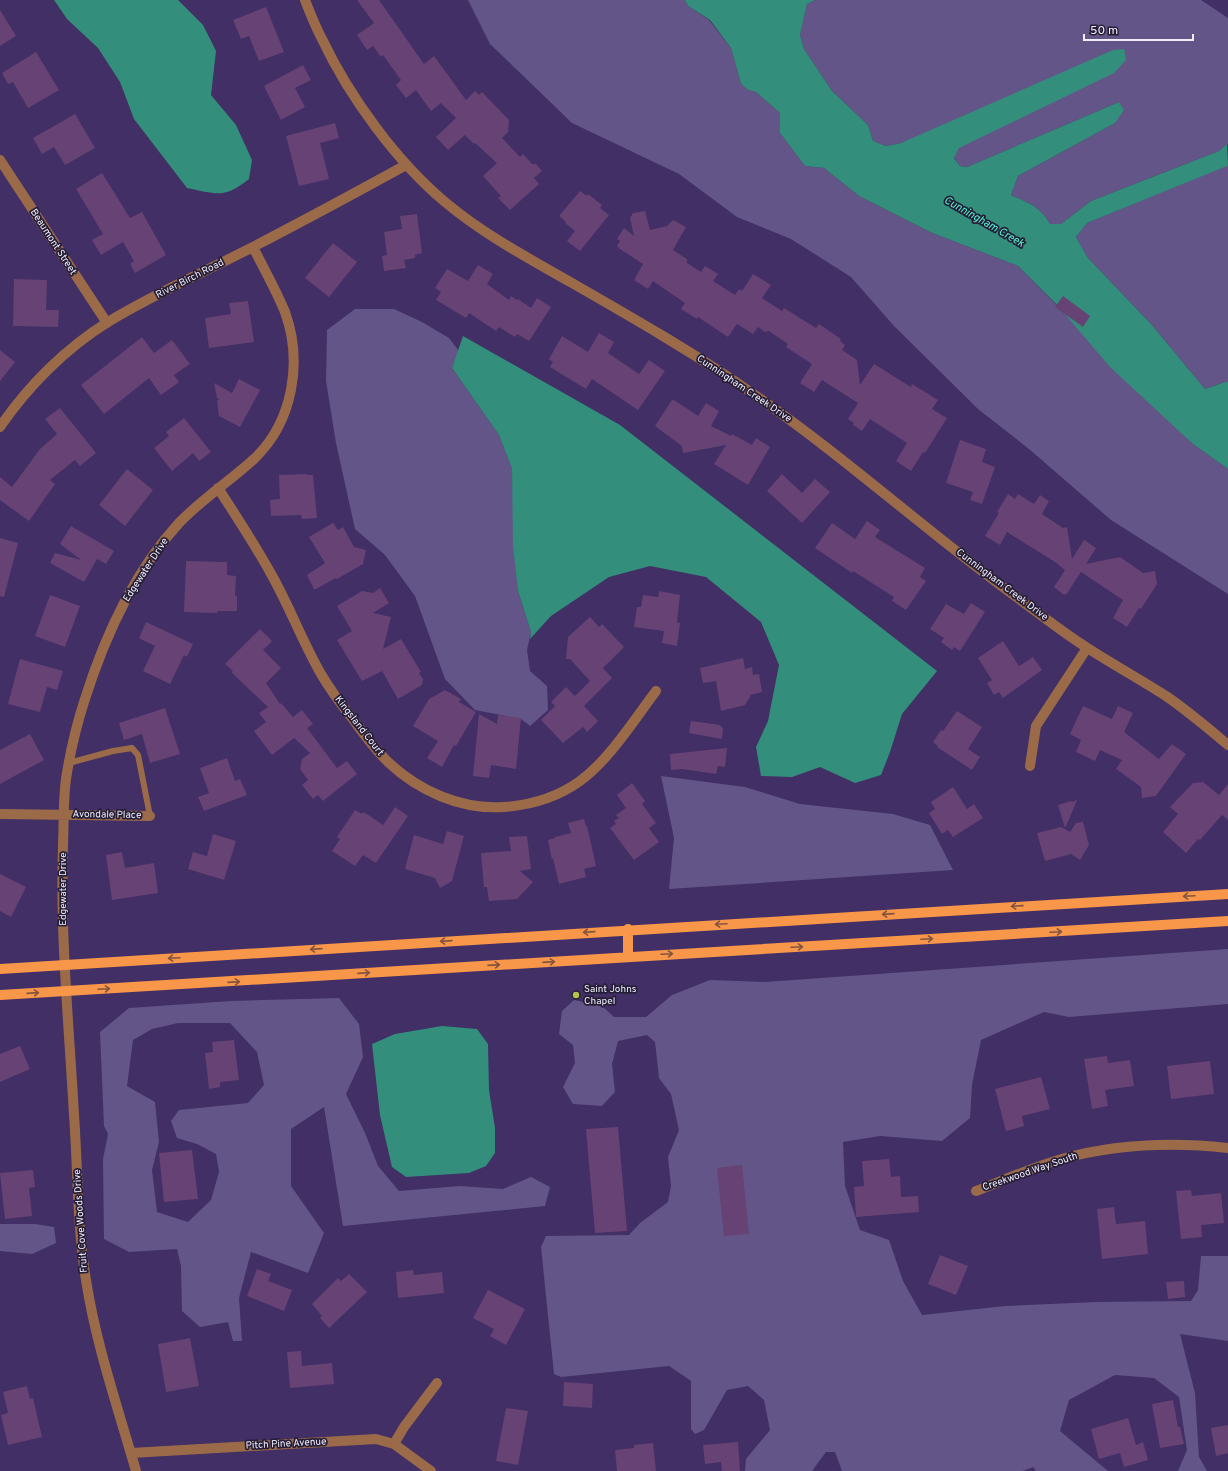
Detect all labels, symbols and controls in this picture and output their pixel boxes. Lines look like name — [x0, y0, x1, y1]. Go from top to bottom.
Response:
scale bar — [1084, 16, 1193, 42]
text: 50 m — [1090, 23, 1118, 39]
water label: Cunningham Creek — [941, 193, 1027, 251]
street label: Beaumont Street — [27, 206, 79, 278]
street label: River Birch Road — [154, 256, 226, 302]
street label: Cunningham Creek Drive — [694, 352, 794, 426]
street label: Edgewater Drive — [121, 536, 171, 604]
street label: Cunningham Creek Drive — [953, 546, 1051, 624]
street label: Kingsland Court — [332, 693, 387, 759]
street label: Avondale Place — [73, 808, 141, 822]
street label: Edgewater Drive — [57, 852, 70, 926]
one-way arrow — [1183, 892, 1196, 899]
one-way arrow — [1011, 902, 1024, 909]
one-way arrow — [882, 910, 895, 917]
one-way arrow — [715, 920, 728, 928]
one-way arrow — [583, 928, 596, 935]
one-way arrow — [1049, 928, 1062, 935]
one-way arrow — [920, 936, 933, 943]
one-way arrow — [440, 937, 453, 944]
one-way arrow — [790, 943, 803, 950]
one-way arrow — [310, 945, 323, 953]
one-way arrow — [660, 951, 673, 958]
one-way arrow — [168, 954, 181, 961]
one-way arrow — [542, 958, 555, 965]
one-way arrow — [487, 962, 500, 969]
one-way arrow — [357, 970, 370, 977]
one-way arrow — [227, 978, 240, 985]
place label: Saint Johns Chapel — [584, 983, 637, 1008]
one-way arrow — [97, 985, 110, 993]
one-way arrow — [26, 990, 39, 997]
marker: Saint Johns Chapel — [571, 990, 581, 1000]
street label: Creekwood Way South — [981, 1150, 1079, 1194]
street label: Fruit Cove Woods Drive — [71, 1169, 91, 1273]
street label: Pitch Pine Avenue — [245, 1435, 327, 1453]

